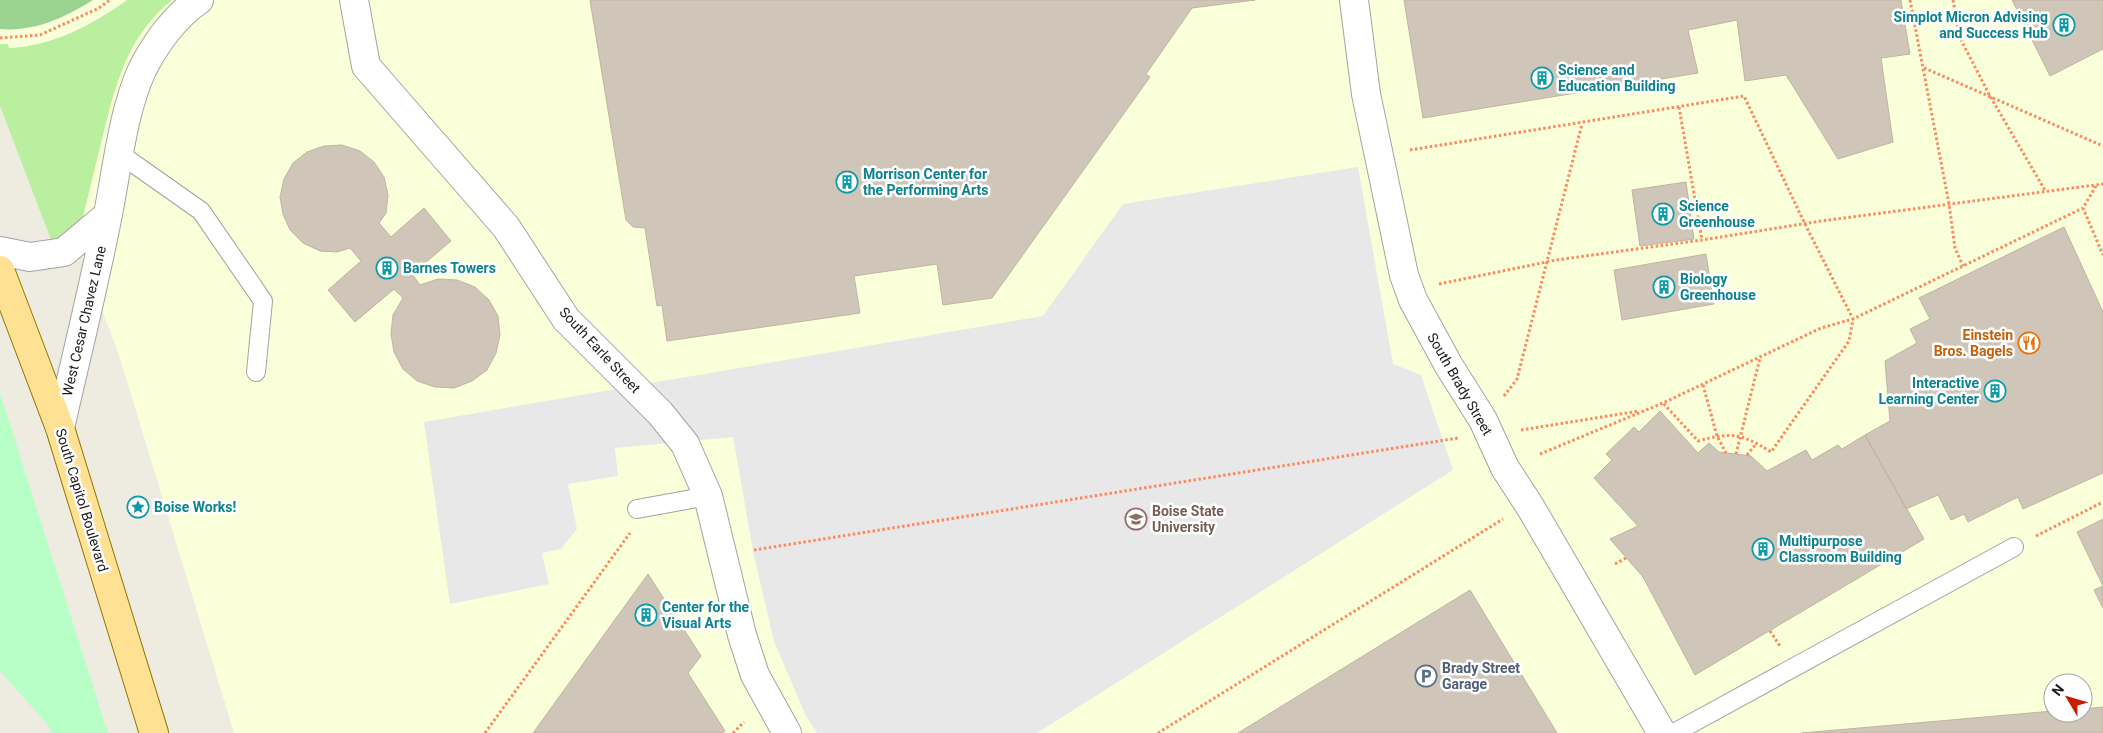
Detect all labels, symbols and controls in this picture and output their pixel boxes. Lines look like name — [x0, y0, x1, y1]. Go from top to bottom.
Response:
place label: Simplot Micron Advising and Success Hub — [1894, 9, 2048, 41]
building icon: Simplot Micron Advising and Success Hub — [2052, 13, 2076, 37]
place label: Science and Education Building — [1558, 62, 1676, 94]
building icon: Science and Education Building — [1530, 66, 1554, 90]
place label: Morrison Center for the Performing Arts — [863, 166, 988, 198]
building icon: Morrison Center for the Performing Arts — [835, 170, 859, 194]
place label: Science Greenhouse — [1679, 198, 1755, 230]
building icon: Science Greenhouse — [1651, 202, 1675, 226]
street label: West Cesar Chavez Lane — [59, 244, 109, 398]
building icon: Barnes Towers — [375, 256, 399, 280]
place label: Barnes Towers — [403, 260, 496, 276]
place label: Biology Greenhouse — [1680, 271, 1756, 303]
building icon: Biology Greenhouse — [1652, 275, 1676, 299]
street label: South Earle Street — [556, 304, 644, 396]
place label: Einstein Bros. Bagels — [1934, 327, 2013, 359]
street label: South Brady Street — [1424, 330, 1496, 438]
restaurant icon: Einstein Bros. Bagels — [2017, 331, 2041, 355]
place label: Interactive Learning Center — [1878, 375, 1979, 407]
building icon: Interactive Learning Center — [1983, 379, 2007, 403]
street label: South Capitol Boulevard — [53, 426, 111, 574]
place icon: Boise Works! — [126, 495, 150, 519]
place label: Boise Works! — [154, 499, 237, 515]
place label: Boise State University — [1152, 503, 1224, 535]
school or university icon: Boise State University — [1124, 507, 1148, 531]
place label: Multipurpose Classroom Building — [1779, 533, 1902, 565]
building icon: Multipurpose Classroom Building — [1751, 537, 1775, 561]
place label: Center for the Visual Arts — [662, 599, 750, 631]
building icon: Center for the Visual Arts — [634, 603, 658, 627]
place label: Brady Street Garage — [1442, 660, 1520, 692]
parking icon: Brady Street Garage — [1414, 664, 1438, 688]
north arrow — [2043, 673, 2093, 723]
text: N — [2048, 681, 2067, 699]

